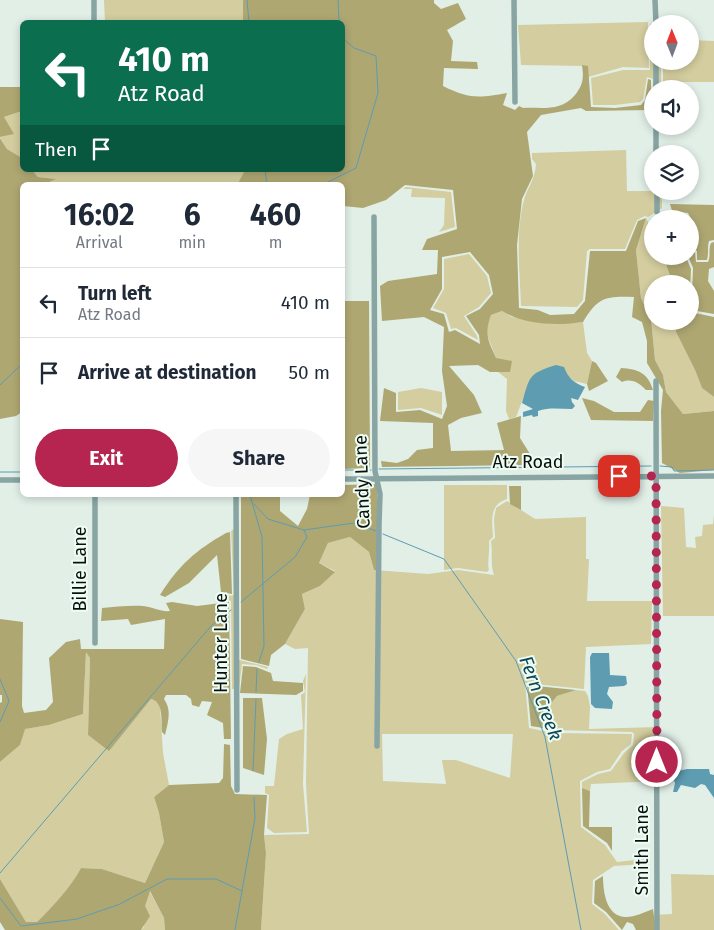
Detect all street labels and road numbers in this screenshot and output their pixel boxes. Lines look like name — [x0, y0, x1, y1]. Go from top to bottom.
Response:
street label: Candy Lane — [349, 435, 375, 529]
street label: Atz Road — [493, 451, 563, 473]
street label: Billie Lane — [69, 526, 91, 612]
street label: Hunter Lane — [210, 593, 232, 693]
street label: Smith Lane — [631, 804, 653, 896]

